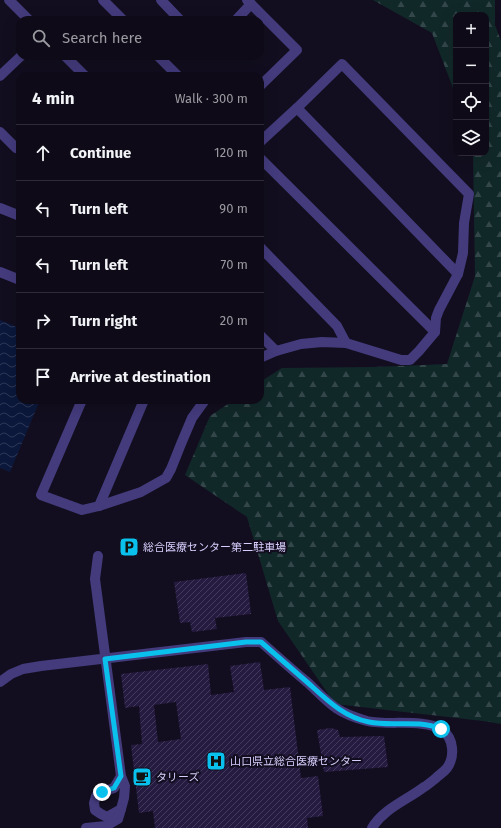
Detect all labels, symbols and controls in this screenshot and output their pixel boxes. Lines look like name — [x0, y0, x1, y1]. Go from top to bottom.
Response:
map controls — [453, 12, 489, 156]
button: + — [453, 12, 489, 48]
search box — [16, 16, 264, 60]
icon: search — [30, 27, 52, 49]
text: Search here — [62, 29, 142, 47]
button: − — [453, 48, 489, 84]
button: locate — [453, 84, 489, 120]
text: 4 min — [32, 88, 75, 109]
text: Walk · 300 m — [175, 91, 248, 106]
button: layers — [453, 120, 489, 156]
icon: ahead — [32, 142, 54, 164]
text: Continue — [70, 144, 131, 162]
text: 120 m — [214, 145, 248, 160]
icon: left — [32, 198, 54, 220]
text: Turn left — [70, 200, 128, 218]
text: 90 m — [219, 201, 248, 216]
icon: left — [32, 254, 54, 276]
text: Turn left — [70, 256, 128, 274]
text: 70 m — [221, 257, 248, 272]
icon: right — [32, 310, 54, 332]
text: Turn right — [70, 312, 137, 330]
text: 20 m — [220, 313, 248, 328]
icon: arrive — [32, 366, 54, 388]
text: Arrive at destination — [70, 368, 211, 386]
parking icon: 総合医療センター第二駐車場 — [118, 536, 140, 558]
place label: 総合医療センター第二駐車場 — [143, 541, 286, 554]
route start — [432, 720, 450, 738]
hospital icon: 山口県立総合医療センター — [205, 750, 227, 772]
place label: 山口県立総合医療センター — [230, 755, 362, 768]
cafe icon: タリーズ — [131, 766, 153, 788]
place label: タリーズ — [156, 771, 199, 784]
route end — [93, 783, 111, 801]

